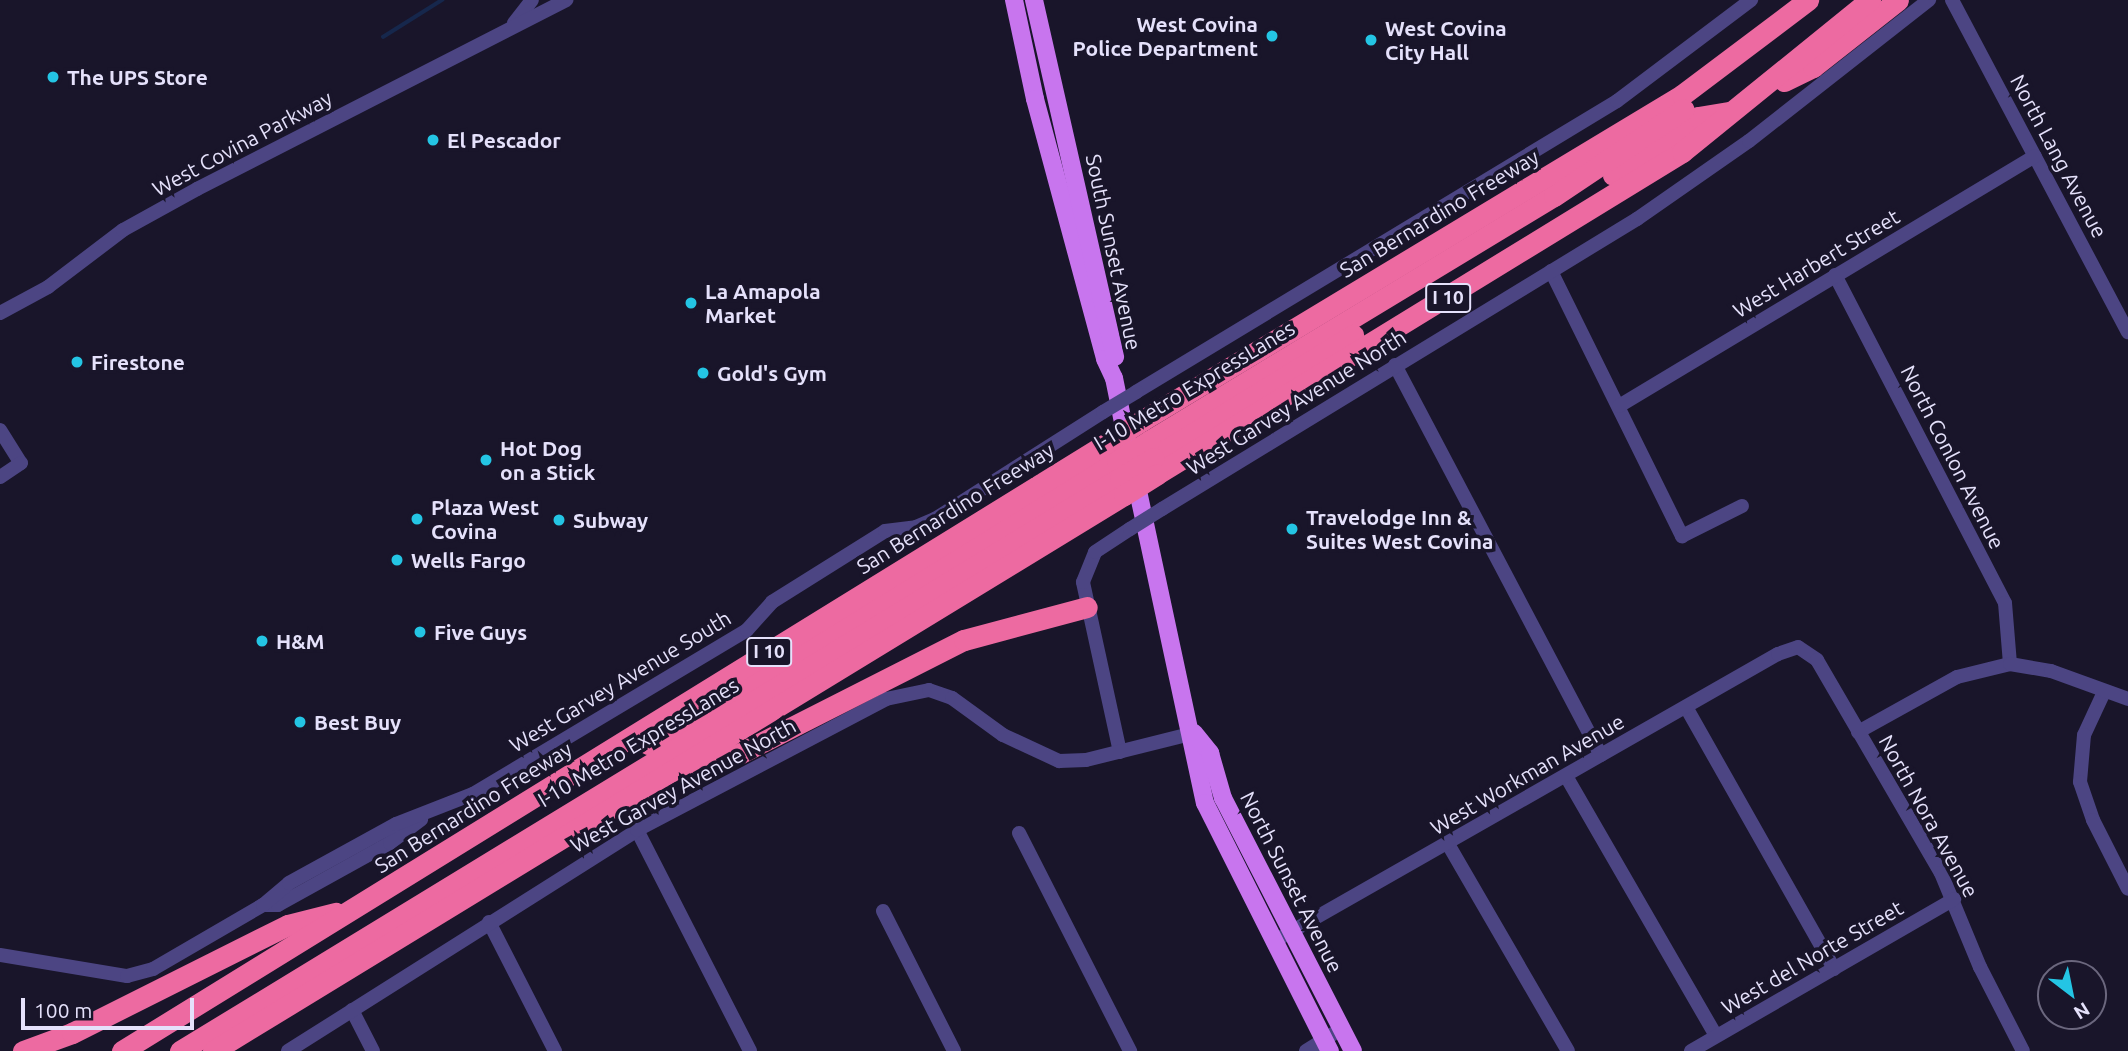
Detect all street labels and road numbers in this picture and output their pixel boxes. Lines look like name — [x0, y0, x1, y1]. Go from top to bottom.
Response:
street label: North Lang Avenue — [2005, 70, 2113, 242]
street label: West Covina Parkway — [148, 85, 336, 201]
street label: San Bernardino Freeway — [1335, 144, 1543, 282]
street label: South Sunset Avenue — [1081, 152, 1147, 352]
street label: West Harbert Street — [1728, 203, 1904, 323]
road number: I 10 — [1424, 282, 1472, 314]
street label: I-10 Metro ExpressLanes — [1089, 315, 1299, 455]
street label: West Garvey Avenue North — [1182, 324, 1410, 480]
street label: North Conlon Avenue — [1896, 361, 2010, 553]
street label: San Bernardino Freeway — [852, 437, 1058, 579]
street label: West Garvey Avenue South — [505, 605, 735, 757]
road number: I 10 — [744, 636, 794, 667]
street label: I-10 Metro ExpressLanes — [533, 672, 743, 812]
street label: West Workman Avenue — [1426, 708, 1628, 840]
street label: West Garvey Avenue North — [566, 712, 800, 858]
street label: North Nora Avenue — [1874, 730, 1984, 902]
street label: San Bernardino Freeway — [370, 736, 576, 878]
street label: North Sunset Avenue — [1235, 787, 1349, 977]
street label: West del Norte Street — [1717, 895, 1907, 1019]

